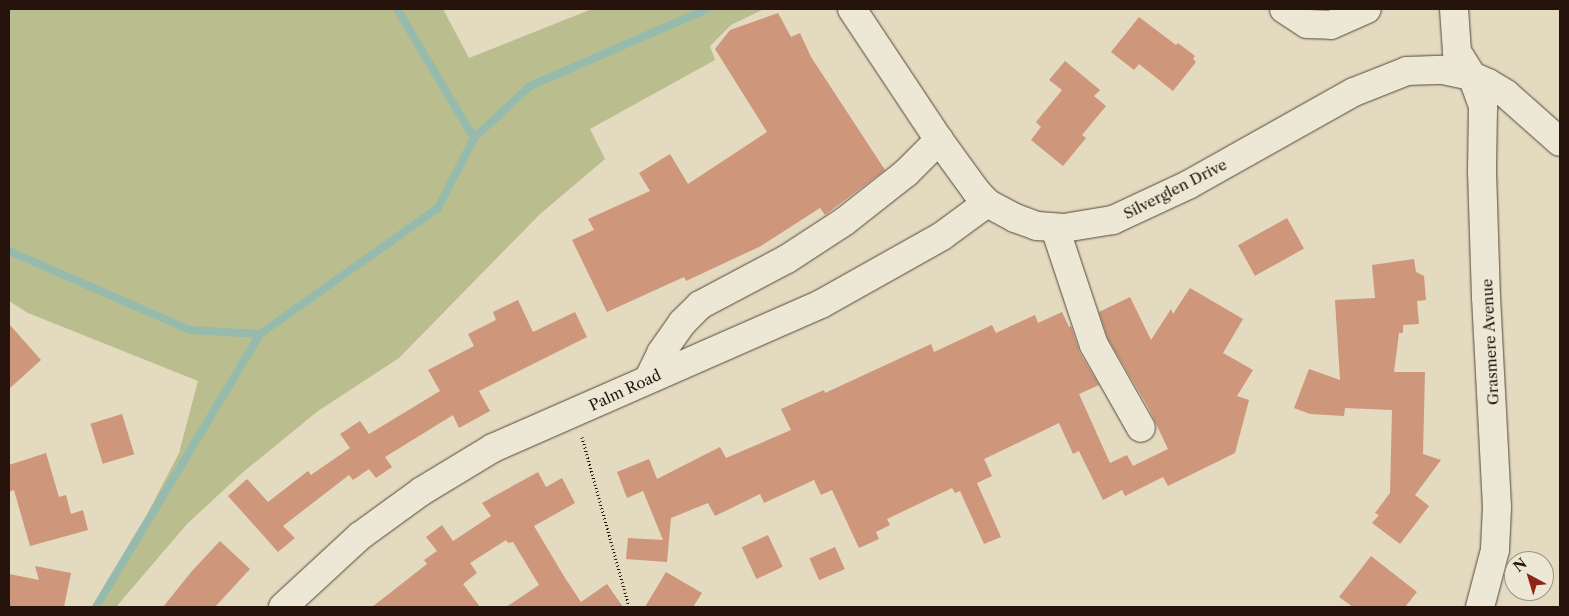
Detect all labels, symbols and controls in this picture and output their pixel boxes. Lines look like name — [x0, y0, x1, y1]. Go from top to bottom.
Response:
street label: Silverglen Drive — [1120, 155, 1230, 223]
street label: Grasmere Avenue — [1478, 278, 1502, 406]
street label: Palm Road — [586, 366, 664, 414]
north arrow — [1504, 551, 1554, 601]
text: N — [1510, 554, 1531, 576]

